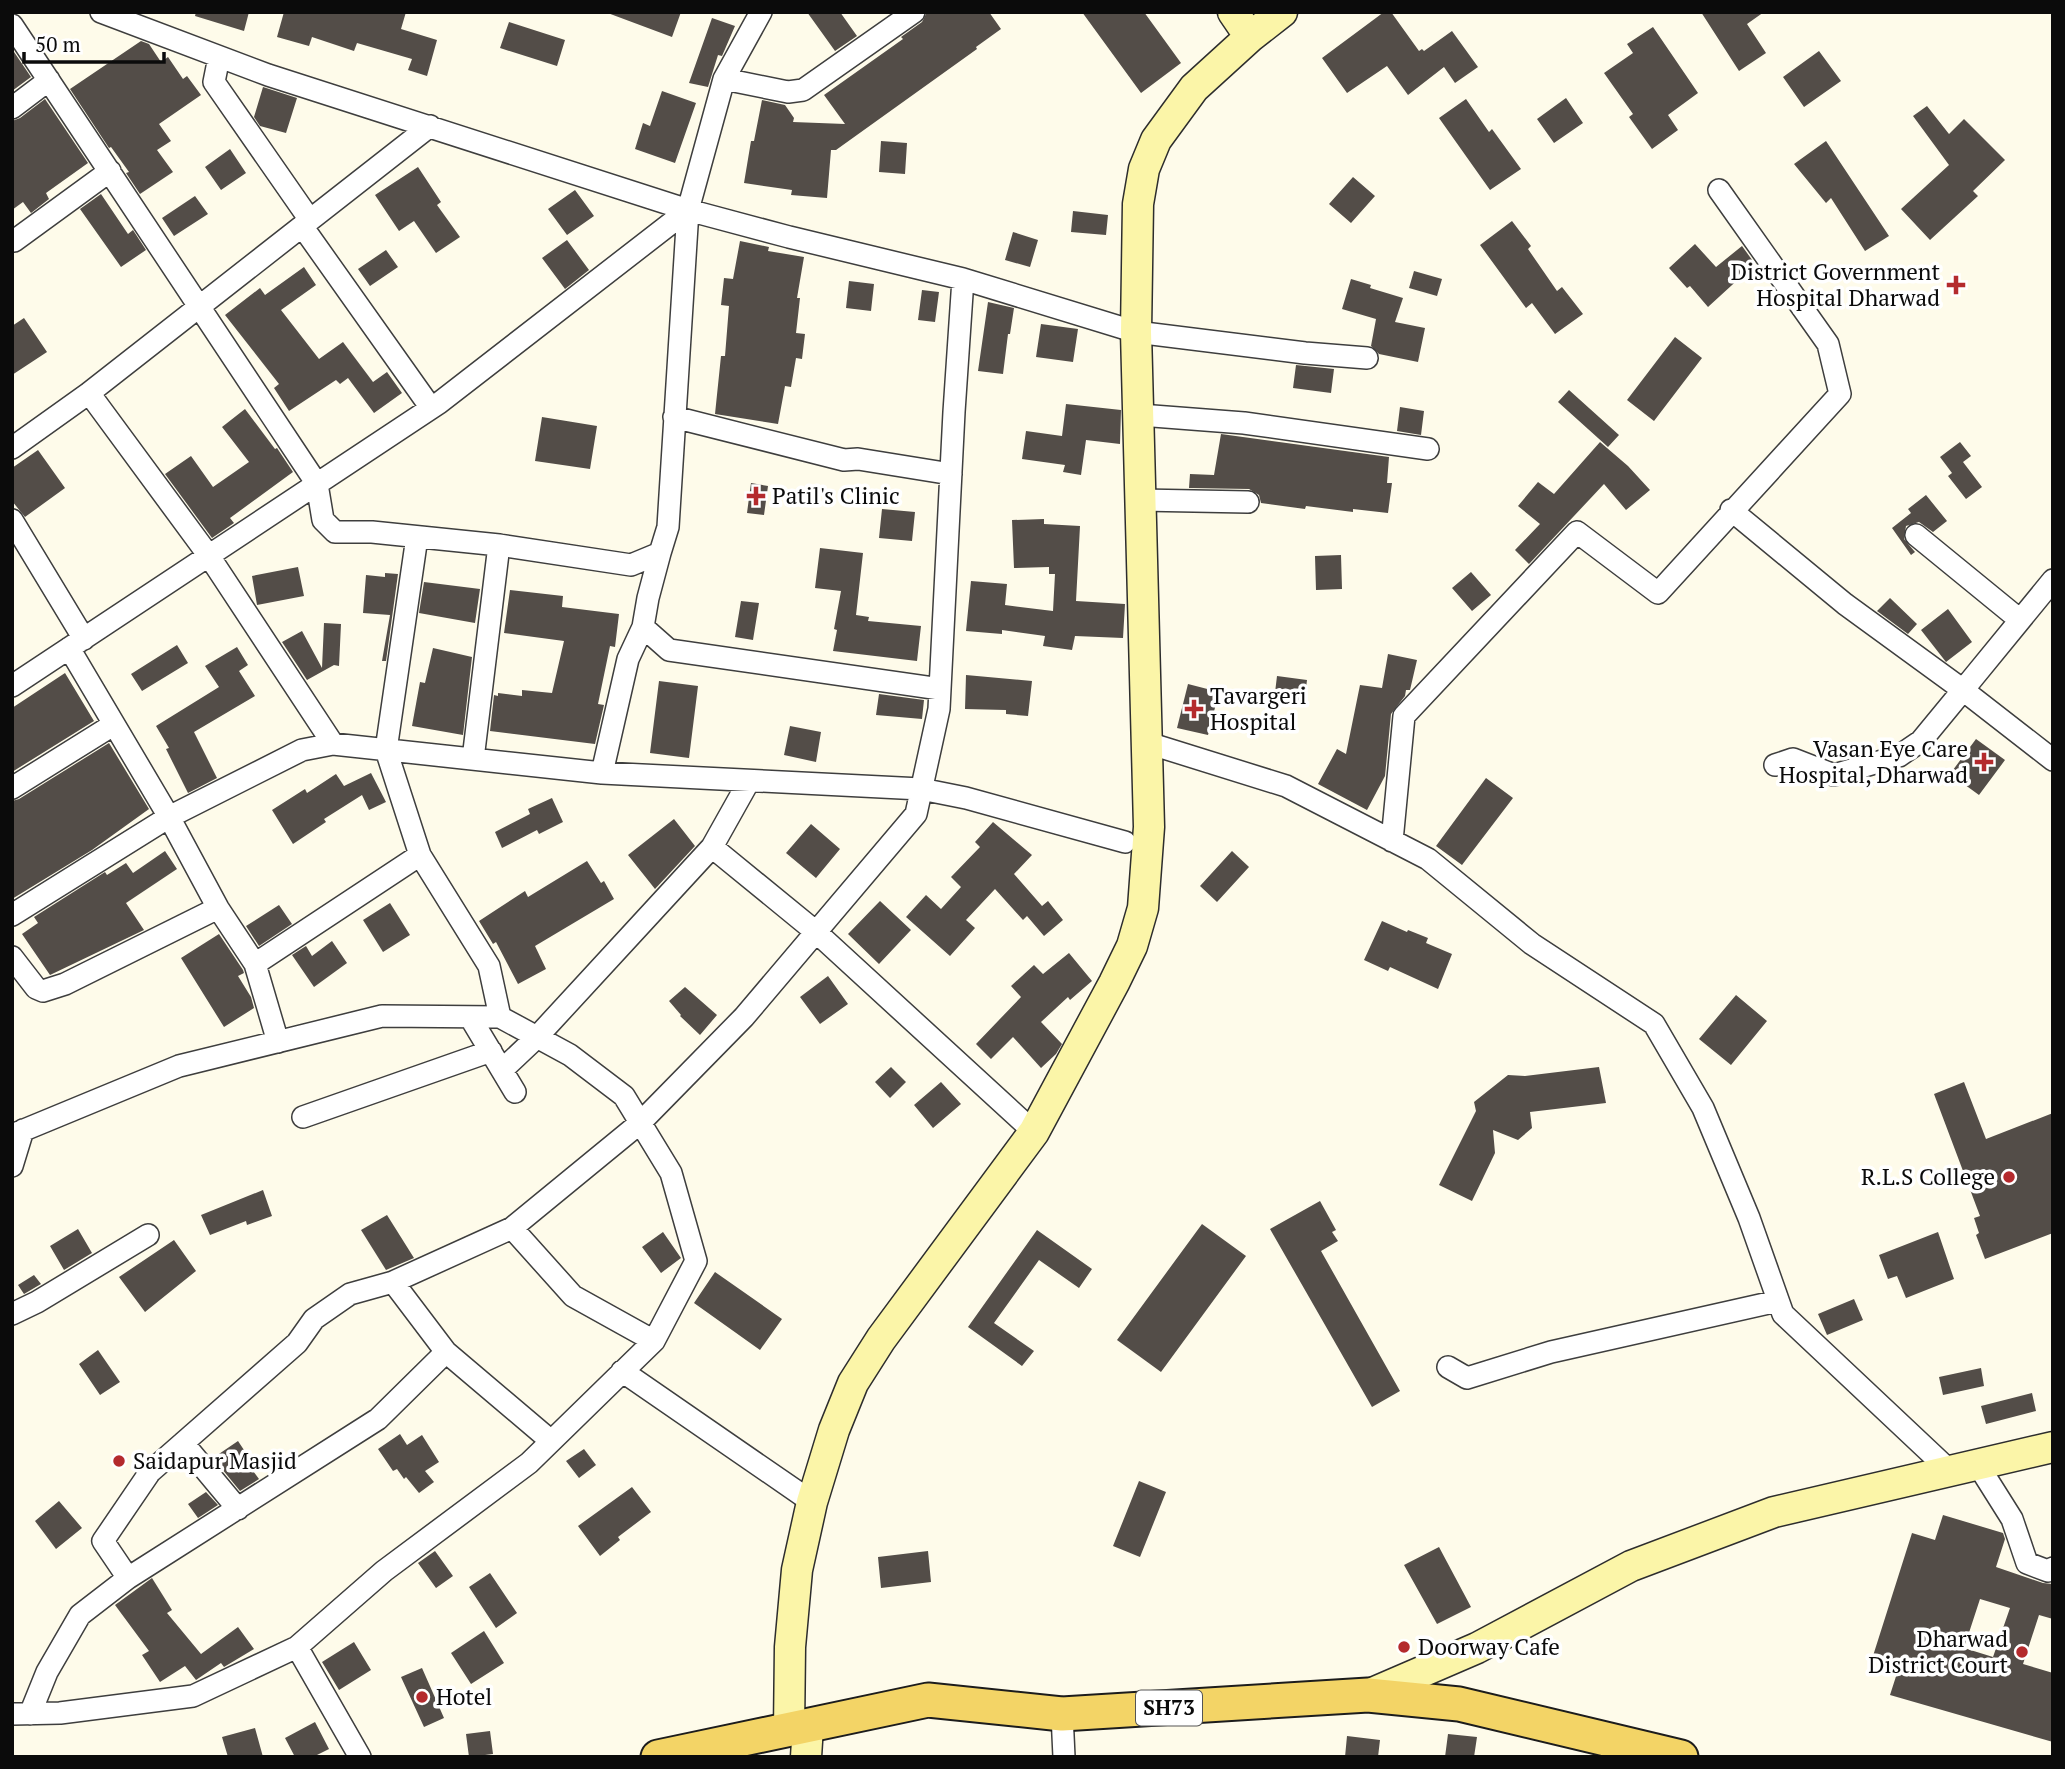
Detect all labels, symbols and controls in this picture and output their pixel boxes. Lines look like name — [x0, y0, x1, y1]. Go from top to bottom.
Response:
scale bar — [24, 21, 164, 65]
text: 50 m — [35, 30, 81, 58]
place label: District Government Hospital Dharwad — [1731, 256, 1940, 313]
marker: District Government Hospital Dharwad — [1946, 275, 1966, 295]
place label: Patil's Clinic — [772, 480, 900, 511]
marker: Patil's Clinic — [746, 486, 766, 506]
place label: Tavargeri Hospital — [1210, 680, 1307, 737]
marker: Tavargeri Hospital — [1184, 699, 1204, 719]
place label: Vasan Eye Care Hospital, Dharwad — [1779, 733, 1968, 790]
marker: Vasan Eye Care Hospital, Dharwad — [1974, 752, 1994, 772]
place label: R.L.S College — [1861, 1161, 1995, 1192]
marker: R.L.S College — [2001, 1169, 2017, 1185]
place label: Saidapur Masjid — [133, 1445, 297, 1476]
marker: Saidapur Masjid — [111, 1453, 127, 1469]
place label: Dharwad District Court — [1868, 1623, 2008, 1680]
place label: Doorway Cafe — [1418, 1631, 1560, 1662]
marker: Doorway Cafe — [1396, 1639, 1412, 1655]
marker: Dharwad District Court — [2014, 1644, 2030, 1660]
place label: Hotel — [436, 1681, 492, 1712]
marker: Hotel — [414, 1689, 430, 1705]
road number: SH73 — [1136, 1690, 1202, 1726]

